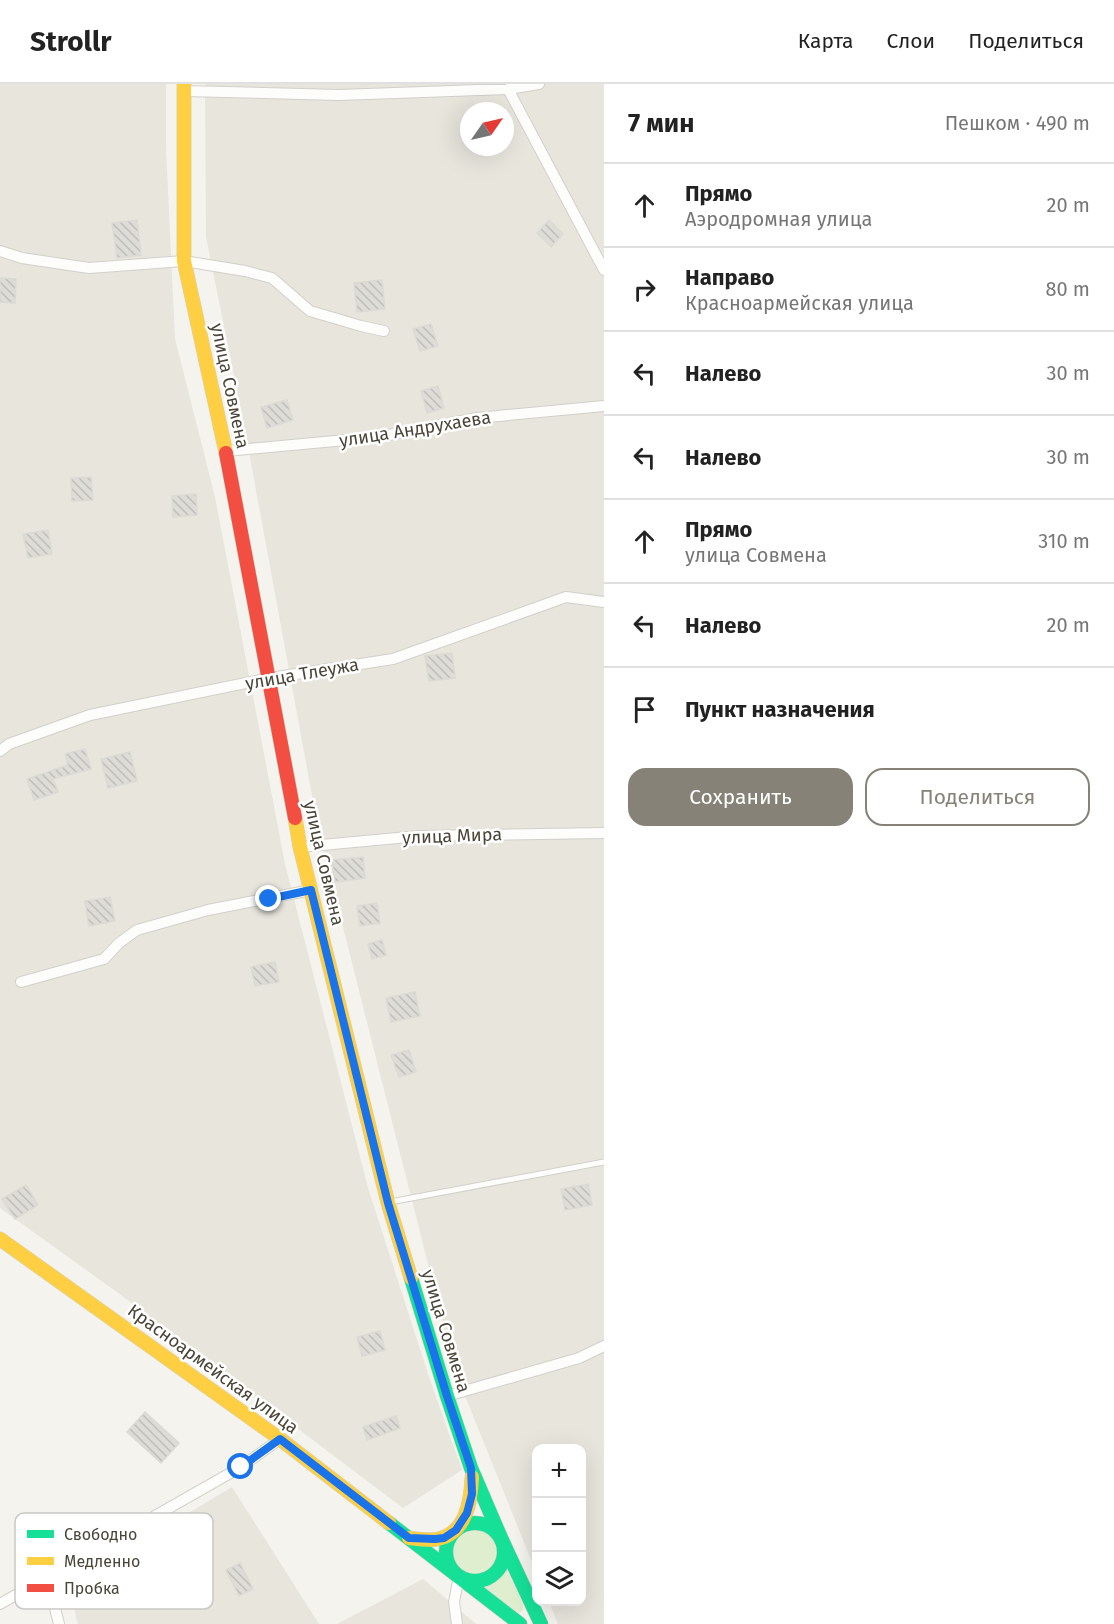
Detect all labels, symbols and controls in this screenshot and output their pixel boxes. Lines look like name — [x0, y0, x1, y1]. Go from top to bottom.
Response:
text: Strollr — [30, 25, 111, 58]
text: Карта — [798, 28, 854, 54]
text: Слои — [887, 28, 935, 54]
text: Поделиться — [968, 28, 1084, 54]
north arrow — [460, 102, 514, 156]
text: 7 мин — [628, 108, 694, 139]
text: Пешком · 490 m — [945, 111, 1090, 135]
text: Прямо — [685, 180, 752, 207]
icon: ahead — [628, 189, 661, 222]
text: 20 m — [1047, 193, 1090, 217]
text: Аэродромная улица — [685, 207, 872, 231]
text: Направо — [685, 264, 774, 291]
icon: right — [628, 273, 661, 306]
text: 80 m — [1045, 277, 1090, 301]
text: Красноармейская улица — [685, 291, 914, 315]
street label: улица Совмена — [206, 321, 254, 451]
icon: left — [628, 357, 661, 390]
text: Налево — [685, 360, 761, 387]
text: 30 m — [1046, 361, 1090, 385]
street label: улица Андрухаева — [338, 406, 492, 452]
icon: left — [628, 441, 661, 474]
text: Налево — [685, 444, 761, 471]
text: 30 m — [1046, 445, 1090, 469]
text: Прямо — [685, 516, 752, 543]
icon: ahead — [628, 525, 661, 558]
text: 310 m — [1038, 529, 1090, 553]
text: улица Совмена — [685, 543, 827, 567]
icon: left — [628, 609, 661, 642]
text: Налево — [685, 612, 761, 639]
text: 20 m — [1047, 613, 1090, 637]
street label: улица Тлеужа — [244, 653, 360, 695]
icon: arrive — [628, 693, 661, 726]
text: Пункт назначения — [685, 696, 875, 723]
button: Сохранить — [628, 768, 853, 826]
button: Поделиться — [865, 768, 1090, 826]
street label: улица Совмена — [299, 798, 349, 928]
street label: улица Мира — [402, 823, 502, 849]
route end — [255, 885, 281, 911]
street label: улица Совмена — [417, 1267, 475, 1395]
street label: Красноармейская улица — [123, 1300, 303, 1438]
map controls — [532, 1444, 586, 1606]
button: + — [532, 1444, 586, 1498]
route start — [227, 1453, 253, 1479]
button: − — [532, 1498, 586, 1552]
legend — [15, 1513, 213, 1609]
text: Свободно — [64, 1525, 137, 1544]
text: Медленно — [64, 1552, 140, 1571]
button: layers — [532, 1552, 586, 1606]
text: Пробка — [64, 1579, 120, 1598]

